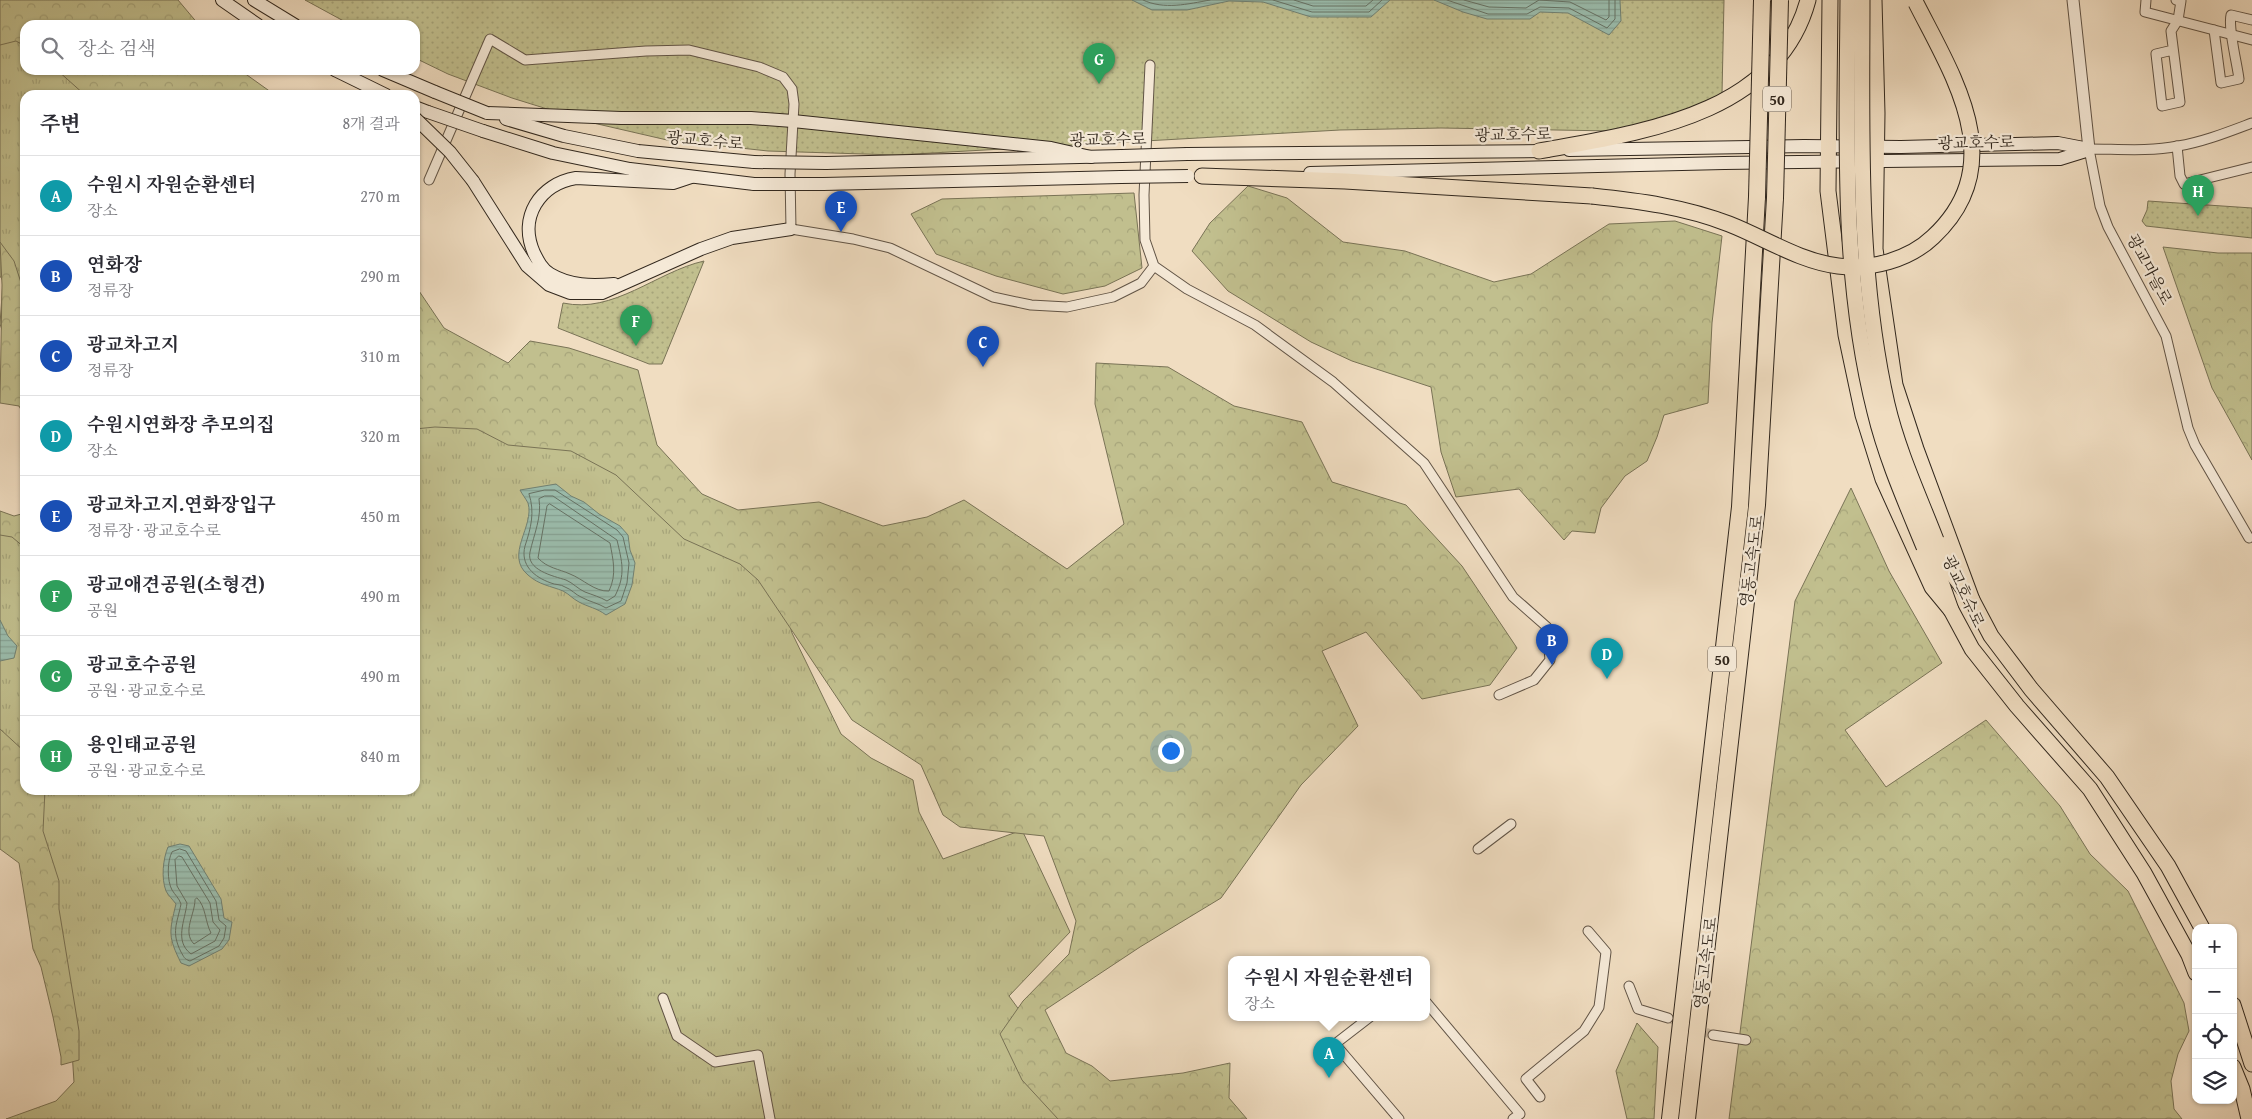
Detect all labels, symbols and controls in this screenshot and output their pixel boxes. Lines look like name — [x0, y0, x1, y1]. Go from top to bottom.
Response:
search box — [20, 20, 420, 75]
icon: search — [38, 34, 66, 62]
text: 장소 검색 — [78, 34, 156, 62]
pin: G — [1083, 43, 1115, 84]
road number: 50 — [1763, 86, 1791, 112]
text: 주변 — [40, 108, 81, 139]
text: 8개 결과 — [342, 111, 400, 135]
street label: 광교호수로 — [1474, 121, 1552, 147]
street label: 광교호수로 — [665, 125, 745, 155]
street label: 광교호수로 — [1069, 126, 1147, 152]
street label: 광교호수로 — [1937, 129, 2015, 155]
text: 수원시 자원순환센터 — [87, 170, 256, 198]
pin: H — [2182, 175, 2214, 216]
text: A — [51, 184, 61, 208]
text: 270 m — [360, 184, 400, 208]
pin: E — [825, 191, 857, 232]
text: 장소 — [87, 198, 118, 222]
street label: 광교마을로 — [2121, 229, 2179, 309]
text: 연화장 — [87, 250, 142, 278]
text: B — [51, 264, 61, 288]
text: 290 m — [360, 264, 400, 288]
text: 정류장 — [87, 278, 133, 302]
pin: F — [620, 305, 652, 346]
pin: C — [967, 326, 999, 367]
text: 광교차고지 — [87, 330, 179, 358]
text: C — [51, 344, 61, 368]
text: 310 m — [360, 344, 400, 368]
text: 정류장 — [87, 358, 133, 382]
text: 수원시연화장 추모의집 — [87, 410, 275, 438]
text: D — [51, 424, 61, 448]
text: 320 m — [360, 424, 400, 448]
text: 장소 — [87, 438, 118, 462]
text: 광교차고지.연화장입구 — [87, 490, 276, 518]
text: E — [52, 504, 60, 528]
text: 450 m — [360, 504, 400, 528]
street label: 영동고속도로 — [1733, 513, 1769, 608]
text: 정류장 · 광교호수로 — [87, 518, 220, 542]
street label: 광교호수로 — [1937, 551, 1991, 632]
text: 광교애견공원(소형견) — [87, 570, 265, 598]
text: F — [52, 584, 60, 608]
text: 490 m — [360, 584, 400, 608]
text: 공원 — [87, 598, 118, 622]
pin: B — [1536, 624, 1568, 665]
pin: D — [1591, 638, 1623, 679]
road number: 50 — [1708, 646, 1736, 672]
text: 광교호수공원 — [87, 650, 197, 678]
text: G — [51, 664, 61, 688]
text: 490 m — [360, 664, 400, 688]
text: 공원 · 광교호수로 — [87, 678, 205, 702]
text: 용인태교공원 — [87, 730, 197, 758]
your location — [1158, 738, 1184, 764]
text: H — [50, 744, 62, 768]
text: 840 m — [360, 744, 400, 768]
text: 공원 · 광교호수로 — [87, 758, 205, 782]
street label: 영동고속도로 — [1687, 915, 1723, 1010]
map controls — [2192, 924, 2237, 1104]
button: + — [2192, 924, 2237, 969]
popup — [1228, 956, 1430, 1021]
text: 수원시 자원순환센터 — [1244, 963, 1414, 991]
button: − — [2192, 969, 2237, 1014]
text: 장소 — [1244, 991, 1275, 1015]
button: locate — [2192, 1014, 2237, 1059]
pin: A — [1313, 1037, 1345, 1078]
button: layers — [2192, 1059, 2237, 1104]

